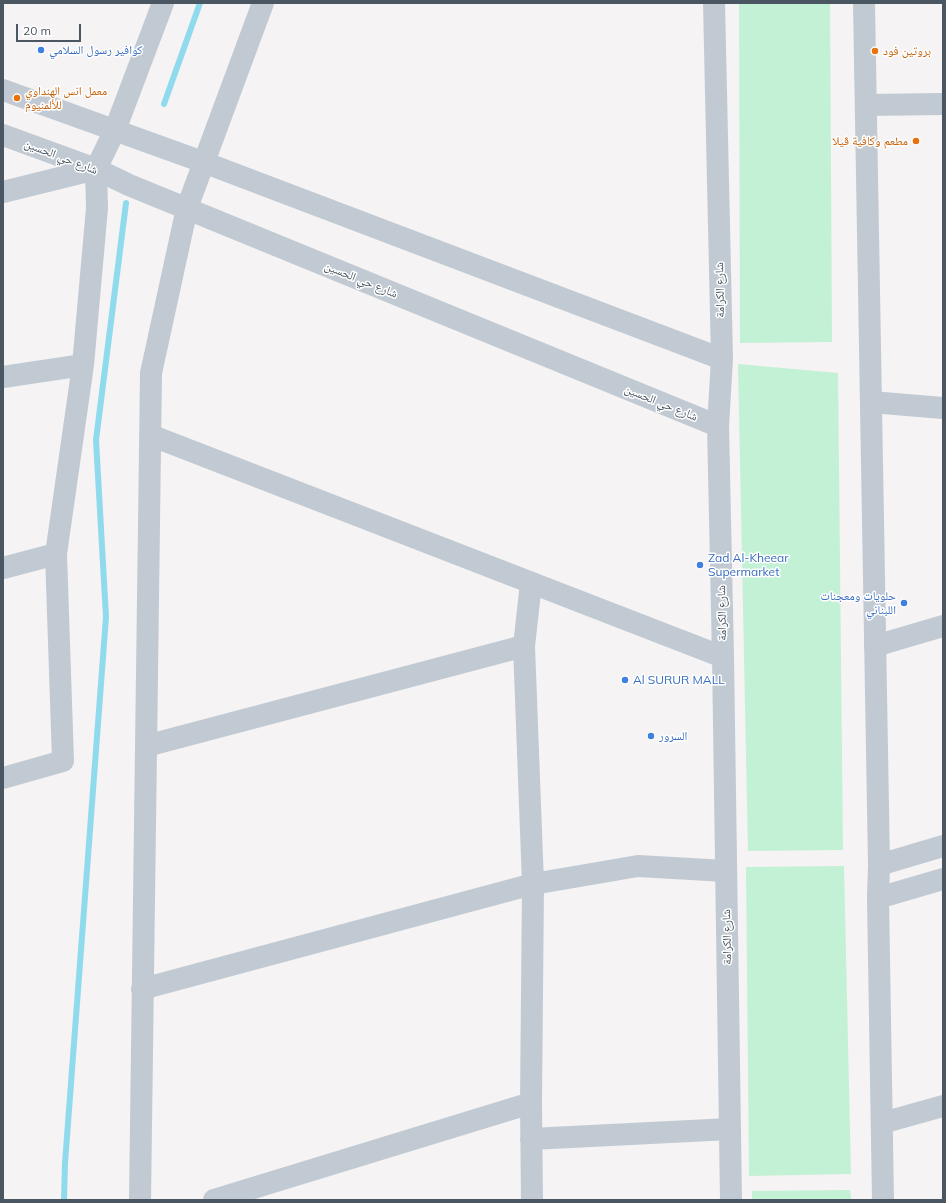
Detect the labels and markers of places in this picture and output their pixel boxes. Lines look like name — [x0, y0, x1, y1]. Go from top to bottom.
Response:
place label: كوافير رسول السلامي — [49, 43, 143, 57]
place label: بروتين فود — [883, 44, 931, 58]
marker: كوافير رسول السلامي — [36, 45, 46, 55]
marker: بروتين فود — [870, 46, 880, 56]
place label: معمل انس الهنداوي للألمنيوم — [25, 84, 107, 112]
marker: معمل انس الهنداوي للألمنيوم — [12, 93, 22, 103]
place label: مطعم وكافية ڤيلا — [832, 134, 908, 148]
marker: مطعم وكافية ڤيلا — [911, 136, 921, 146]
place label: Zad Al-Kheear Supermarket — [708, 551, 789, 579]
marker: Zad Al-Kheear Supermarket — [695, 560, 705, 570]
place label: حلويات ومعجنات اللبناني — [820, 589, 896, 617]
marker: حلويات ومعجنات اللبناني — [899, 598, 909, 608]
place label: Al SURUR MALL — [633, 673, 725, 687]
marker: Al SURUR MALL — [620, 675, 630, 685]
place label: السرور — [659, 729, 687, 743]
marker: السرور — [646, 731, 656, 741]

